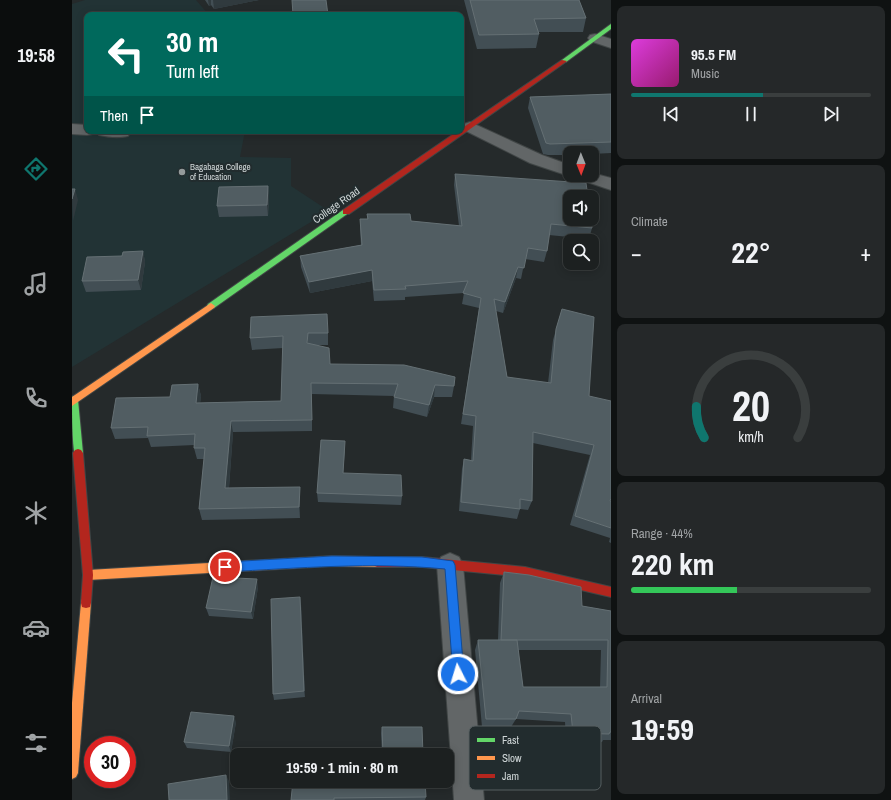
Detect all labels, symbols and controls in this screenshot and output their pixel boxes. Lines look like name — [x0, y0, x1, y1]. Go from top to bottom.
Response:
text: 30 m — [166, 23, 218, 61]
icon: left — [100, 28, 152, 80]
text: 19:58 — [17, 43, 55, 68]
text: 95.5 FM — [691, 44, 736, 65]
text: Turn left — [166, 59, 219, 84]
text: Music — [691, 65, 719, 82]
icon: previous — [660, 103, 682, 125]
icon: pause — [740, 103, 762, 125]
icon: next — [820, 103, 842, 125]
icon: arrive — [136, 104, 158, 126]
text: Then — [100, 105, 128, 126]
north arrow — [563, 146, 599, 182]
map controls — [563, 146, 599, 270]
icon: directions — [22, 155, 50, 183]
place label: Bagabaga College of Education — [190, 161, 251, 183]
marker: Bagabaga College of Education — [177, 167, 187, 177]
street label: College Road — [310, 184, 362, 226]
button: sound — [563, 190, 599, 226]
text: Climate — [631, 213, 668, 230]
text: 22° — [731, 232, 771, 272]
button: search — [563, 234, 599, 270]
text: − — [631, 238, 642, 268]
text: + — [860, 238, 871, 268]
icon: music — [22, 270, 50, 298]
text: 20 — [732, 378, 770, 434]
icon: phone — [22, 384, 50, 412]
text: km/h — [738, 427, 764, 446]
icon: climate — [22, 499, 50, 527]
text: Range · 44% — [631, 525, 693, 542]
text: 220 km — [631, 544, 714, 584]
pin — [208, 550, 242, 584]
icon: arrive — [214, 556, 236, 578]
icon: car — [22, 614, 50, 642]
position arrow — [437, 653, 479, 695]
text: Arrival — [631, 690, 662, 707]
text: 19:59 — [631, 709, 694, 749]
legend — [469, 726, 601, 790]
icon: filters — [22, 729, 50, 757]
text: Fast — [502, 733, 520, 747]
speed limit sign: 30 — [84, 736, 136, 788]
text: Slow — [502, 751, 522, 765]
text: 19:59 · 1 min · 80 m — [286, 757, 398, 778]
text: Jam — [502, 769, 519, 783]

